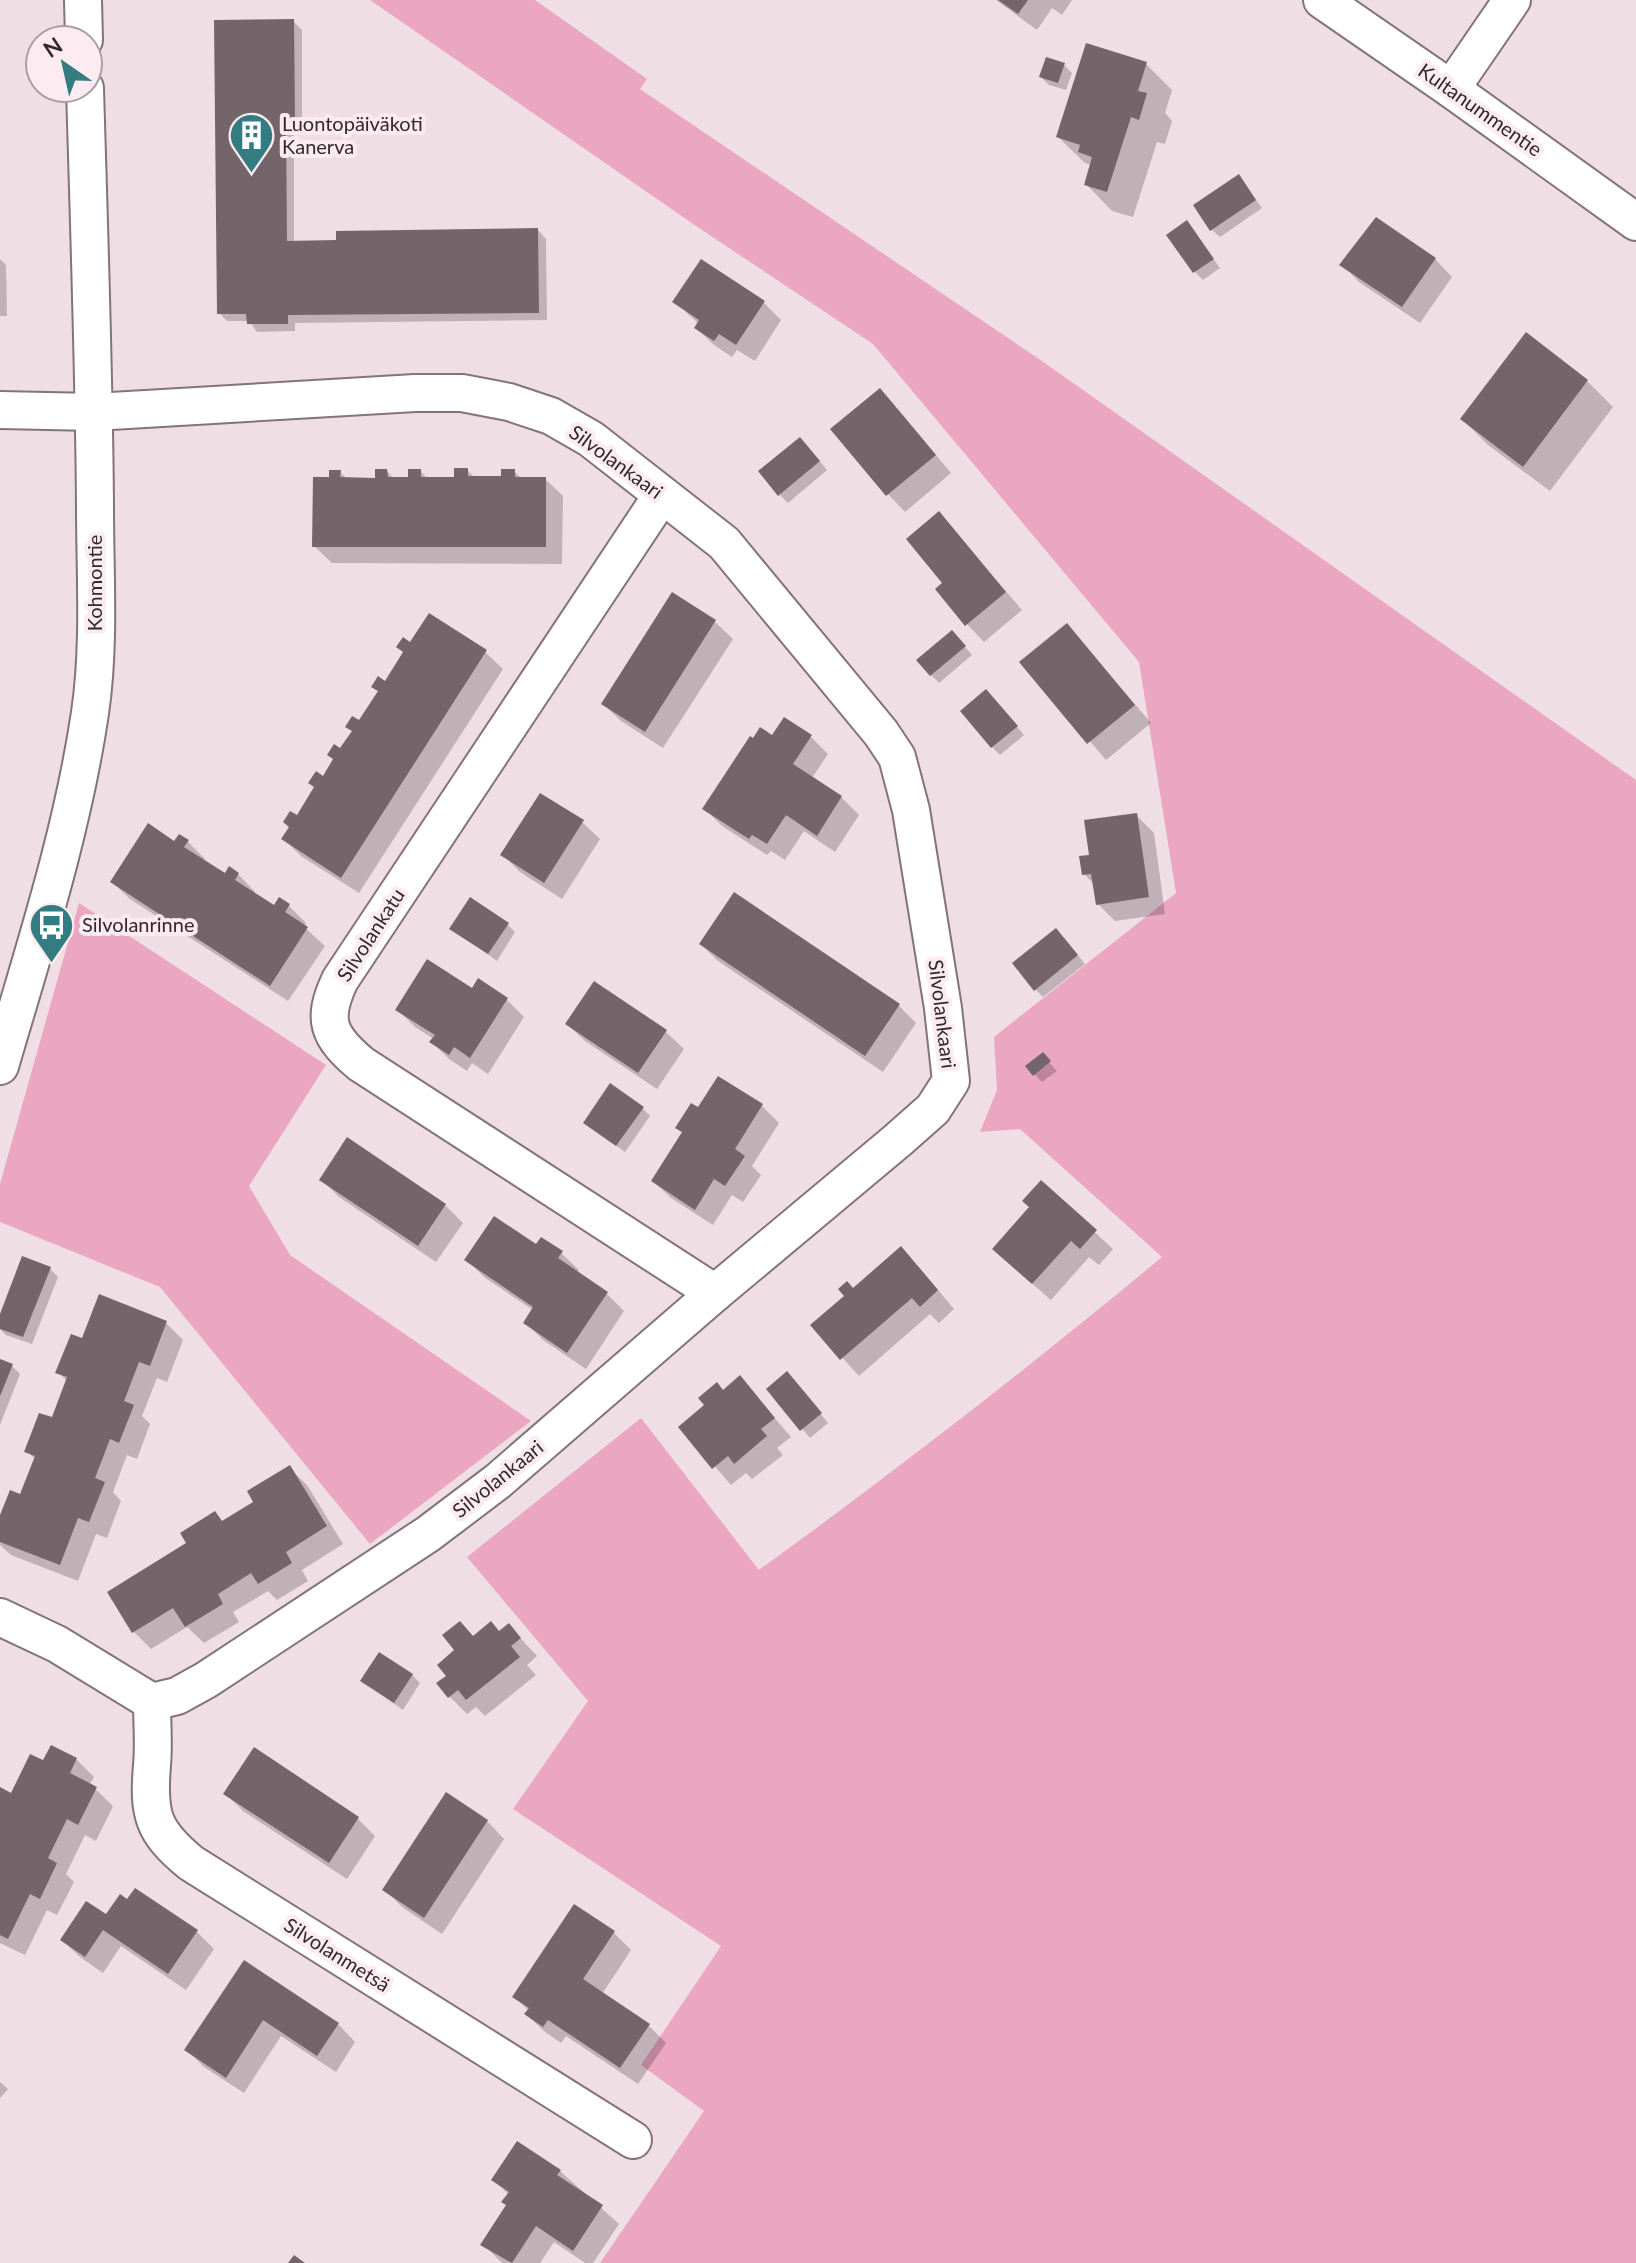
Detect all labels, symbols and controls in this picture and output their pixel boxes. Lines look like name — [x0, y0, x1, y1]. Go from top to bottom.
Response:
north arrow — [24, 24, 104, 104]
text: N — [38, 31, 67, 63]
street label: Kultanummentie — [1414, 58, 1547, 161]
place label: Luontopäiväkoti Kanerva — [282, 111, 423, 158]
building icon: Luontopäiväkoti Kanerva — [227, 112, 275, 175]
street label: Silvolankaari — [565, 419, 668, 503]
street label: Kohmontie — [82, 535, 106, 631]
street label: Silvolankatu — [331, 884, 409, 985]
bus stop icon: Silvolanrinne — [27, 901, 75, 964]
place label: Silvolanrinne — [82, 912, 194, 936]
street label: Silvolankaari — [924, 958, 962, 1070]
street label: Silvolankaari — [447, 1434, 548, 1522]
street label: Silvolanmetsä — [280, 1912, 395, 1996]

